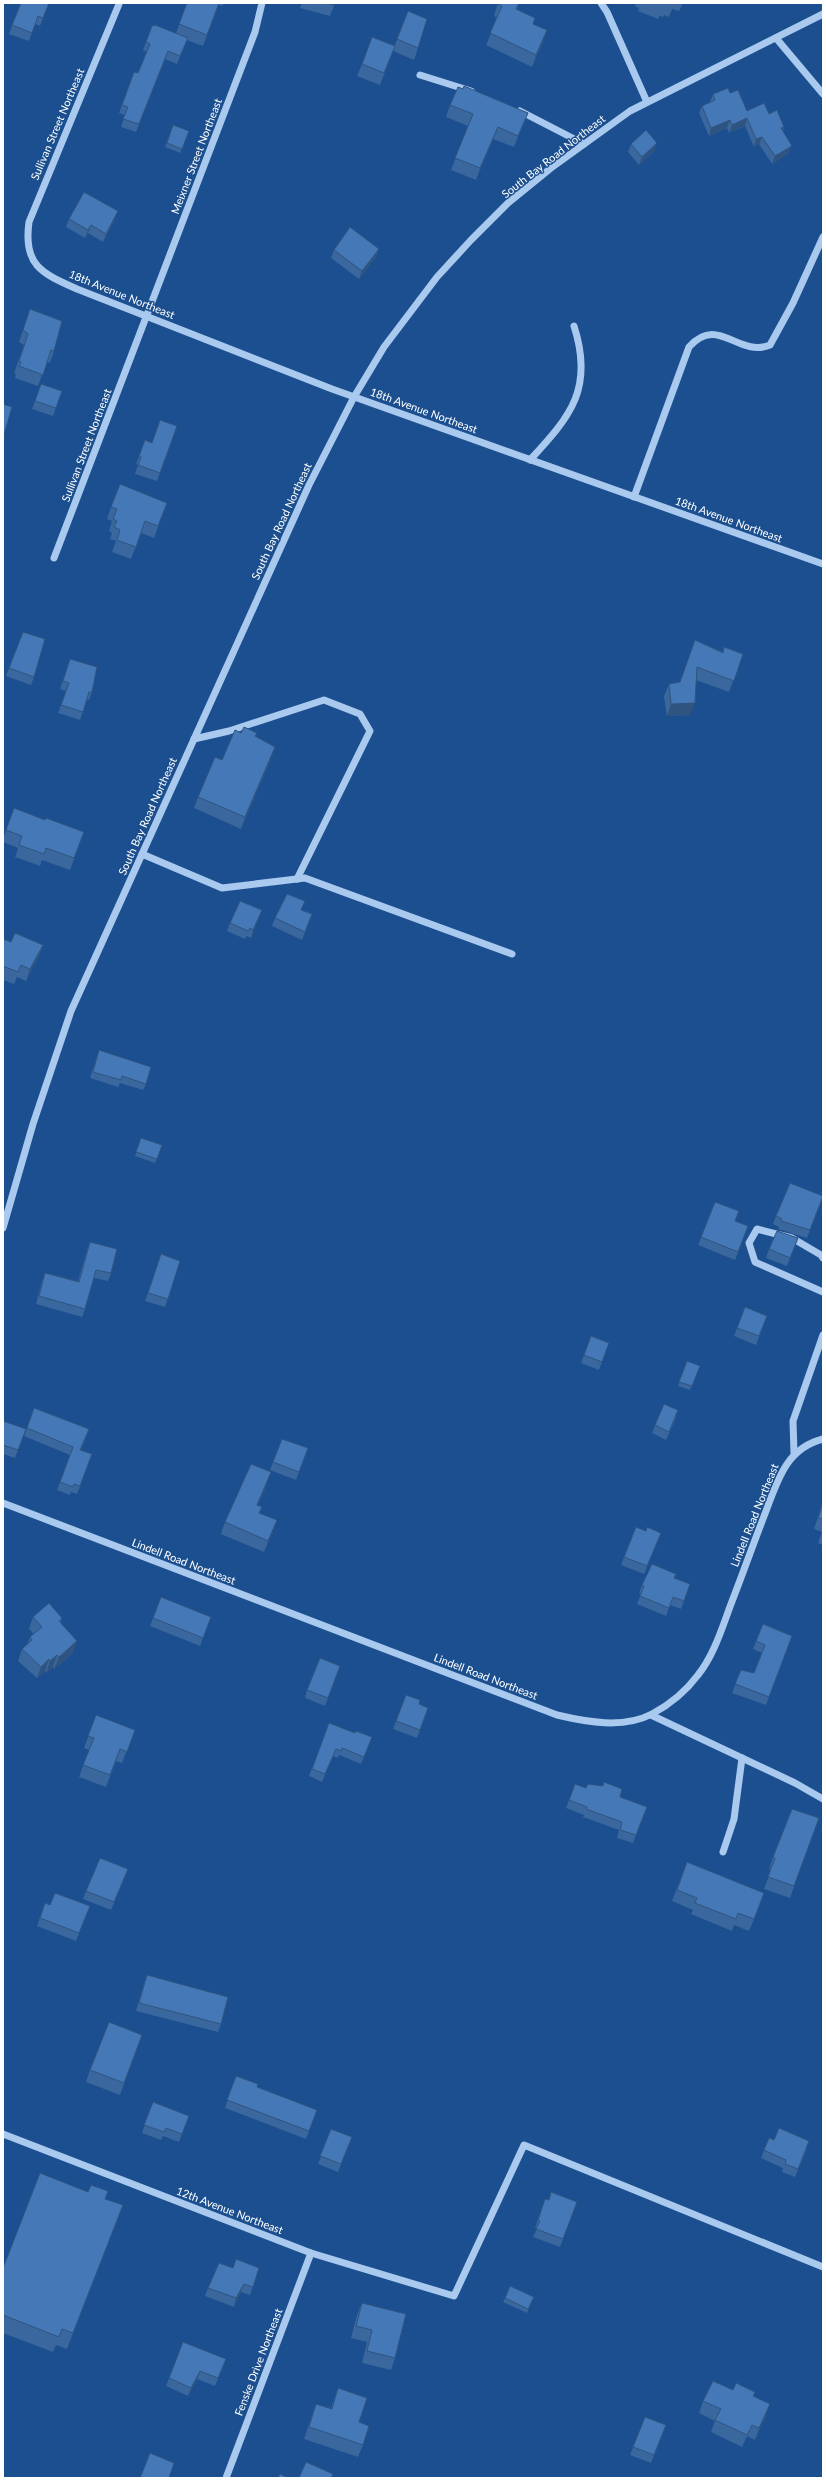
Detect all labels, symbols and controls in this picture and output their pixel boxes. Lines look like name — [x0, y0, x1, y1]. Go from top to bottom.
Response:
street label: Sullivan Street Northeast — [28, 66, 86, 182]
street label: Meixner Street Northeast — [168, 96, 224, 216]
street label: South Bay Road Northeast — [499, 112, 607, 200]
street label: 18th Avenue Northeast — [67, 267, 177, 321]
street label: 18th Avenue Northeast — [369, 385, 479, 435]
street label: Sullivan Street Northeast — [58, 387, 114, 503]
street label: South Bay Road Northeast — [248, 460, 314, 582]
street label: 18th Avenue Northeast — [674, 494, 784, 544]
street label: South Bay Road Northeast — [115, 755, 179, 877]
street label: Lindell Road Northeast — [727, 1461, 781, 1569]
street label: Lindell Road Northeast — [130, 1535, 238, 1587]
street label: Lindell Road Northeast — [432, 1650, 540, 1702]
street label: 12th Avenue Northeast — [175, 2184, 285, 2236]
street label: Fenske Drive Northeast — [232, 2306, 284, 2418]

